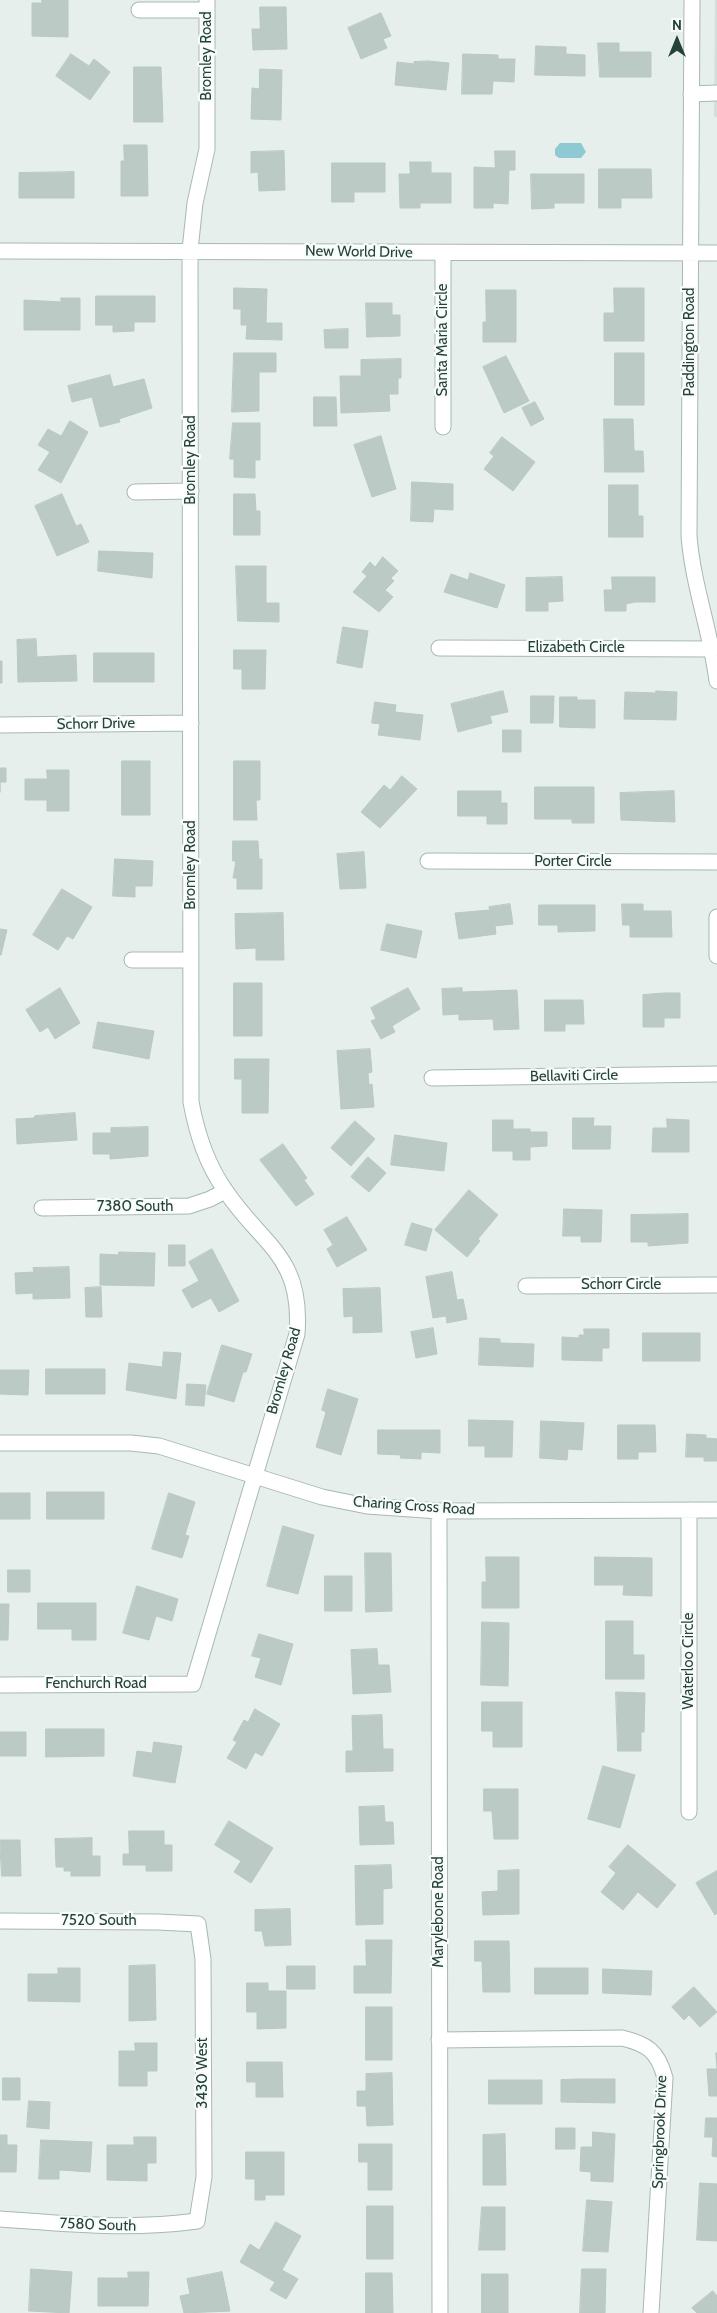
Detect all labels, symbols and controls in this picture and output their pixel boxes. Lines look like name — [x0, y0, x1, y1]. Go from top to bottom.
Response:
street label: Bromley Road — [198, 11, 216, 101]
north arrow — [652, 15, 702, 65]
text: N — [672, 16, 682, 34]
street label: New World Drive — [305, 242, 413, 262]
street label: Santa Maria Circle — [434, 283, 452, 397]
street label: Paddington Road — [681, 288, 699, 396]
street label: Bromley Road — [182, 415, 200, 505]
street label: Elizabeth Circle — [527, 639, 625, 657]
street label: Schorr Drive — [57, 714, 135, 734]
street label: Bromley Road — [182, 820, 200, 910]
street label: Porter Circle — [534, 853, 612, 871]
street label: Bellaviti Circle — [530, 1066, 618, 1086]
street label: 7380 South — [97, 1198, 173, 1216]
street label: Schorr Circle — [581, 1276, 661, 1294]
street label: Bromley Road — [263, 1326, 305, 1416]
street label: Charing Cross Road — [353, 1493, 475, 1519]
street label: Waterloo Circle — [680, 1613, 698, 1709]
street label: Fenchurch Road — [45, 1675, 147, 1693]
street label: Marylebone Road — [430, 1856, 448, 1968]
street label: 7520 South — [61, 1912, 137, 1930]
street label: 3430 West — [194, 2037, 212, 2109]
street label: Springbrook Drive — [649, 2075, 671, 2189]
street label: 7580 South — [59, 2215, 137, 2235]

